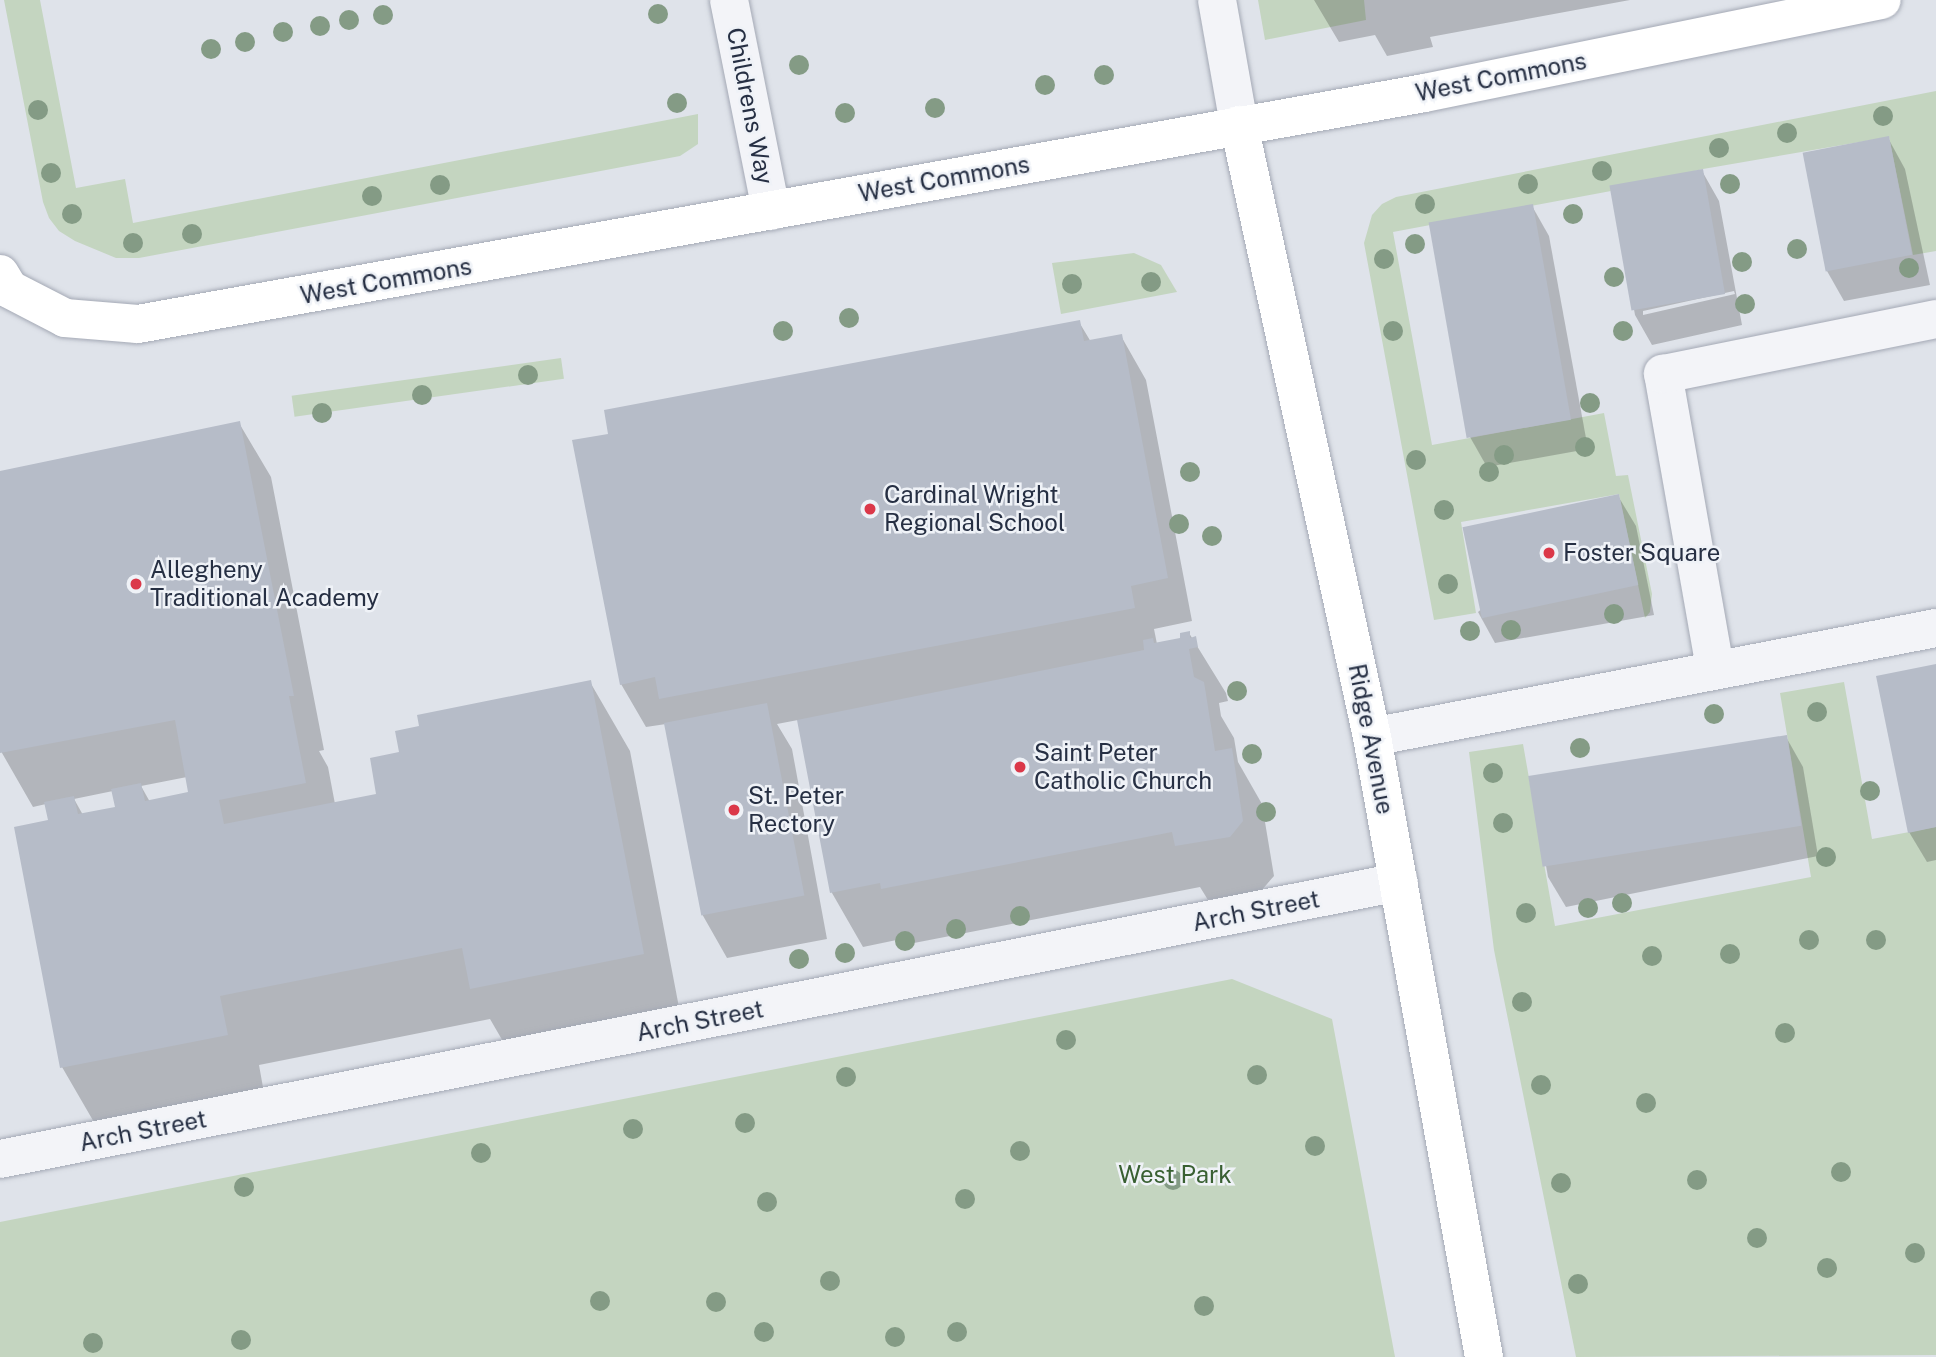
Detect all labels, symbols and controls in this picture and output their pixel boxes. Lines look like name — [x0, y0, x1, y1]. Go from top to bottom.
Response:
street label: Childrens Way — [721, 25, 779, 187]
street label: West Commons — [1413, 46, 1589, 108]
street label: West Commons — [856, 150, 1032, 208]
street label: West Commons — [298, 252, 474, 310]
place label: Cardinal Wright Regional School — [884, 481, 1065, 537]
marker: Cardinal Wright Regional School — [862, 501, 878, 517]
place label: Foster Square — [1563, 539, 1720, 567]
marker: Foster Square — [1541, 545, 1557, 561]
place label: Allegheny Traditional Academy — [150, 556, 379, 612]
marker: Allegheny Traditional Academy — [128, 576, 144, 592]
street label: Ridge Avenue — [1342, 661, 1400, 817]
place label: Saint Peter Catholic Church — [1034, 739, 1212, 795]
marker: Saint Peter Catholic Church — [1012, 759, 1028, 775]
place label: St. Peter Rectory — [748, 782, 844, 838]
marker: St. Peter Rectory — [726, 802, 742, 818]
street label: Arch Street — [1190, 885, 1322, 937]
street label: Arch Street — [634, 995, 766, 1047]
street label: Arch Street — [77, 1105, 209, 1157]
park label: West Park — [1118, 1161, 1232, 1189]

